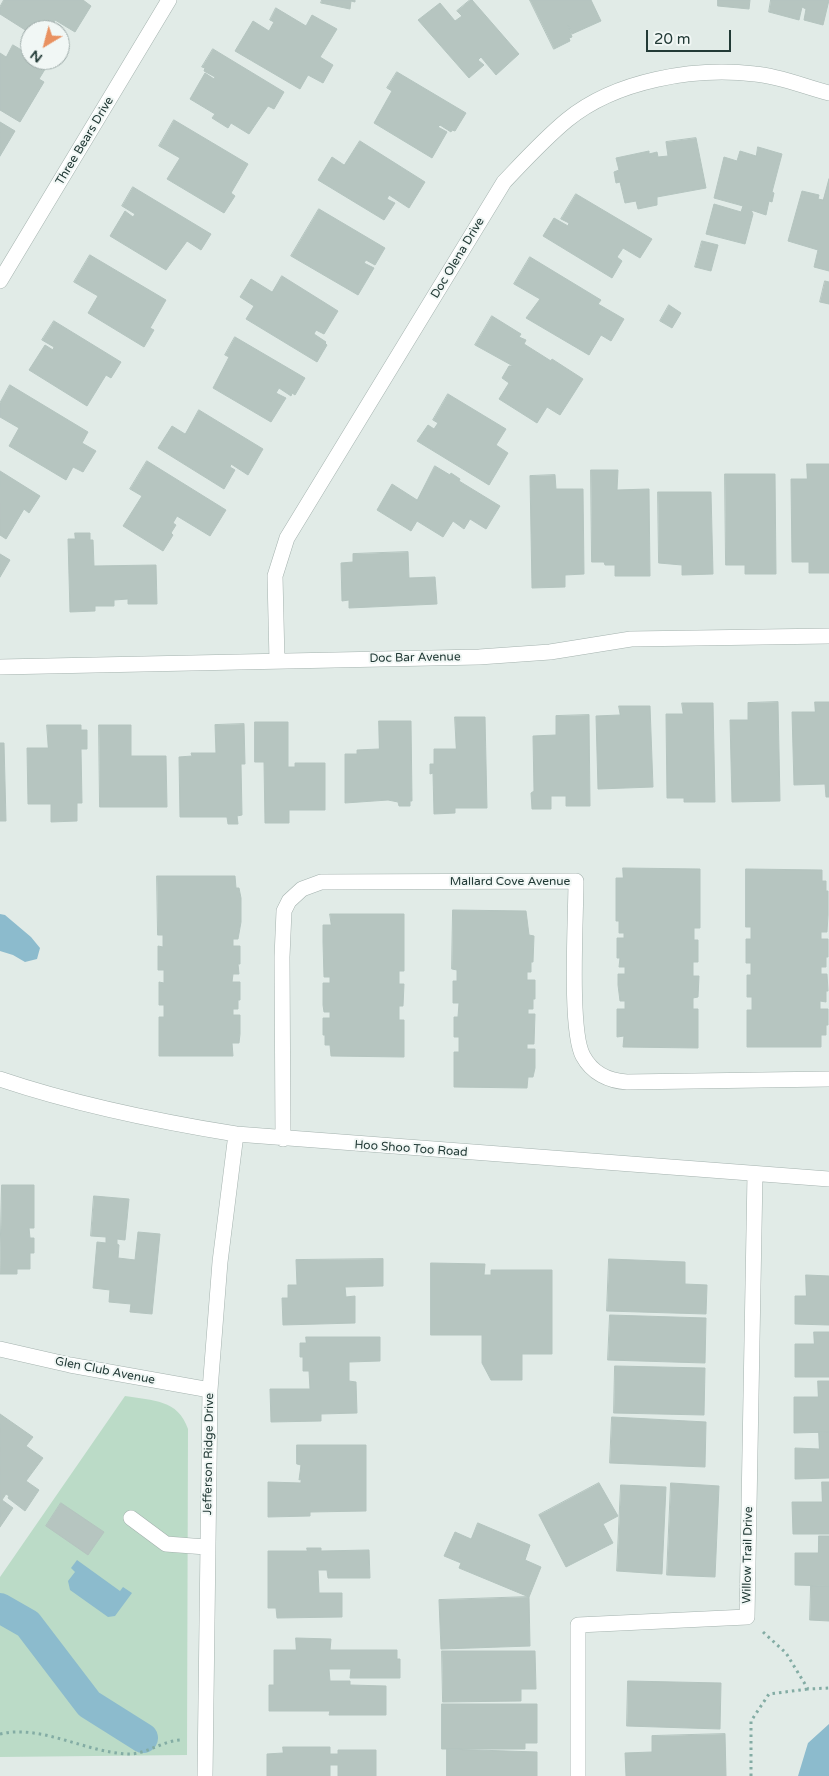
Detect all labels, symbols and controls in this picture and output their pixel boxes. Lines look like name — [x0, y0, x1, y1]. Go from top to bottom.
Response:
north arrow — [20, 20, 70, 70]
scale bar — [649, 20, 734, 52]
text: 20 m — [654, 30, 691, 48]
text: N — [27, 46, 46, 67]
street label: Three Bears Drive — [53, 94, 117, 188]
street label: Doc Olena Drive — [428, 215, 488, 301]
street label: Doc Bar Avenue — [369, 650, 461, 666]
street label: Mallard Cove Avenue — [450, 875, 570, 889]
street label: Hoo Shoo Too Road — [354, 1138, 468, 1160]
street label: Glen Club Avenue — [54, 1354, 156, 1388]
street label: Jefferson Ridge Drive — [201, 1393, 217, 1515]
street label: Willow Trail Drive — [740, 1506, 756, 1604]

